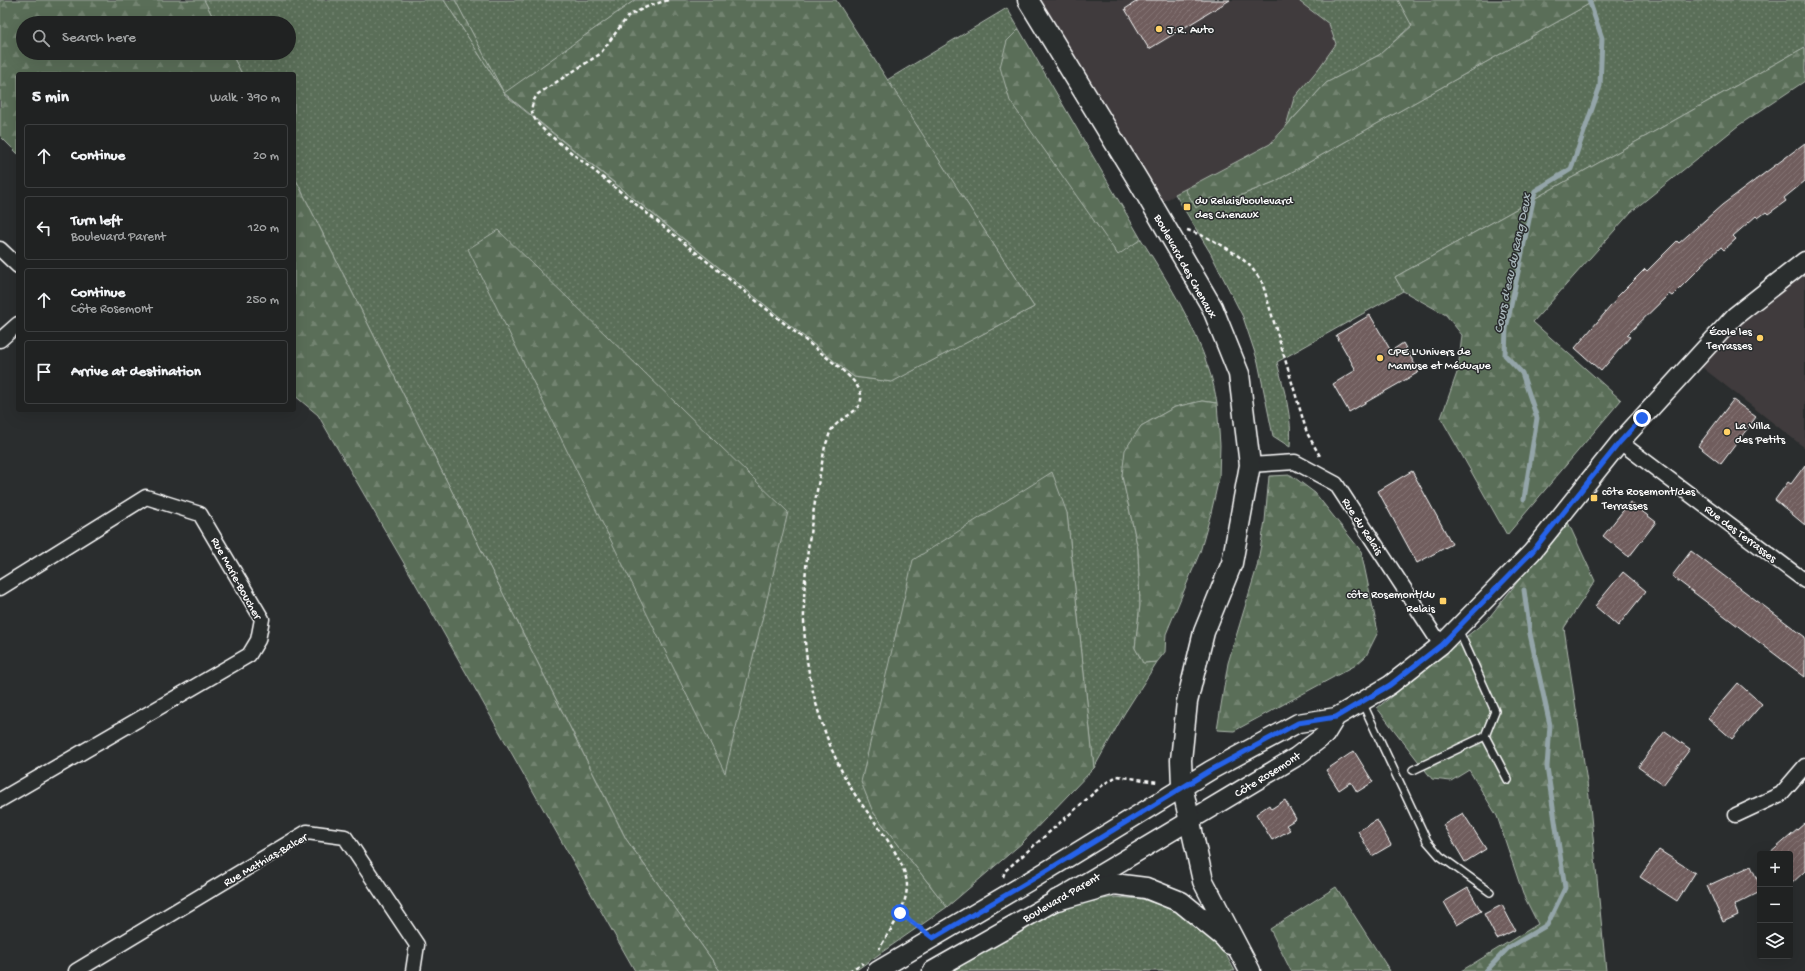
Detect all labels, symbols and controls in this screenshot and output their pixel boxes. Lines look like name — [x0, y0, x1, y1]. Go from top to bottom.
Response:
search box — [16, 16, 296, 60]
marker: J.R. Auto — [1154, 24, 1164, 34]
place label: J.R. Auto — [1167, 24, 1214, 38]
icon: search — [30, 27, 52, 49]
text: Search here — [62, 29, 136, 47]
text: 5 min — [32, 88, 69, 108]
text: Walk · 390 m — [210, 91, 280, 106]
icon: ahead — [33, 145, 55, 167]
text: Continue — [71, 147, 125, 165]
text: 20 m — [253, 149, 279, 164]
water label: Cours d'eau du Rang Deux — [1491, 191, 1536, 335]
place label: du Relais/boulevard des Chenaux — [1195, 195, 1293, 223]
marker: du Relais/boulevard des Chenaux — [1182, 202, 1192, 212]
text: Turn left — [71, 212, 122, 230]
street label: Boulevard des Chenaux — [1149, 212, 1219, 322]
icon: left — [33, 217, 55, 239]
text: 120 m — [248, 221, 279, 236]
text: Boulevard Parent — [71, 230, 166, 245]
text: Continue — [71, 284, 125, 302]
icon: ahead — [33, 289, 55, 311]
text: 250 m — [246, 293, 279, 308]
text: Côte Rosemont — [71, 302, 152, 317]
place label: École les Terrasses — [1706, 326, 1753, 354]
marker: École les Terrasses — [1755, 333, 1765, 343]
place label: CPE L'Univers de Mamuse et Méduque — [1388, 346, 1492, 374]
marker: CPE L'Univers de Mamuse et Méduque — [1375, 353, 1385, 363]
icon: arrive — [33, 361, 55, 383]
text: Arrive at destination — [71, 363, 201, 381]
route end — [1633, 409, 1651, 427]
place label: La Villa des Petits — [1735, 420, 1786, 448]
marker: La Villa des Petits — [1722, 427, 1732, 437]
place label: côte Rosemont/des Terrasses — [1601, 486, 1696, 514]
marker: côte Rosemont/des Terrasses — [1589, 493, 1599, 503]
street label: Rue du Relais — [1338, 496, 1385, 559]
street label: Rue des Terrasses — [1701, 503, 1779, 567]
street label: Rue Marie-Boucher — [207, 535, 264, 624]
place label: côte Rosemont/du Relais — [1347, 589, 1436, 617]
marker: côte Rosemont/du Relais — [1438, 596, 1448, 606]
street label: Côte Rosemont — [1232, 749, 1305, 802]
street label: Rue Mathias-Balcer — [221, 830, 312, 890]
map controls — [1757, 851, 1793, 959]
button: + — [1757, 851, 1793, 887]
street label: Boulevard Parent — [1020, 870, 1104, 927]
button: − — [1757, 887, 1793, 923]
route start — [891, 904, 909, 922]
button: layers — [1757, 923, 1793, 959]

